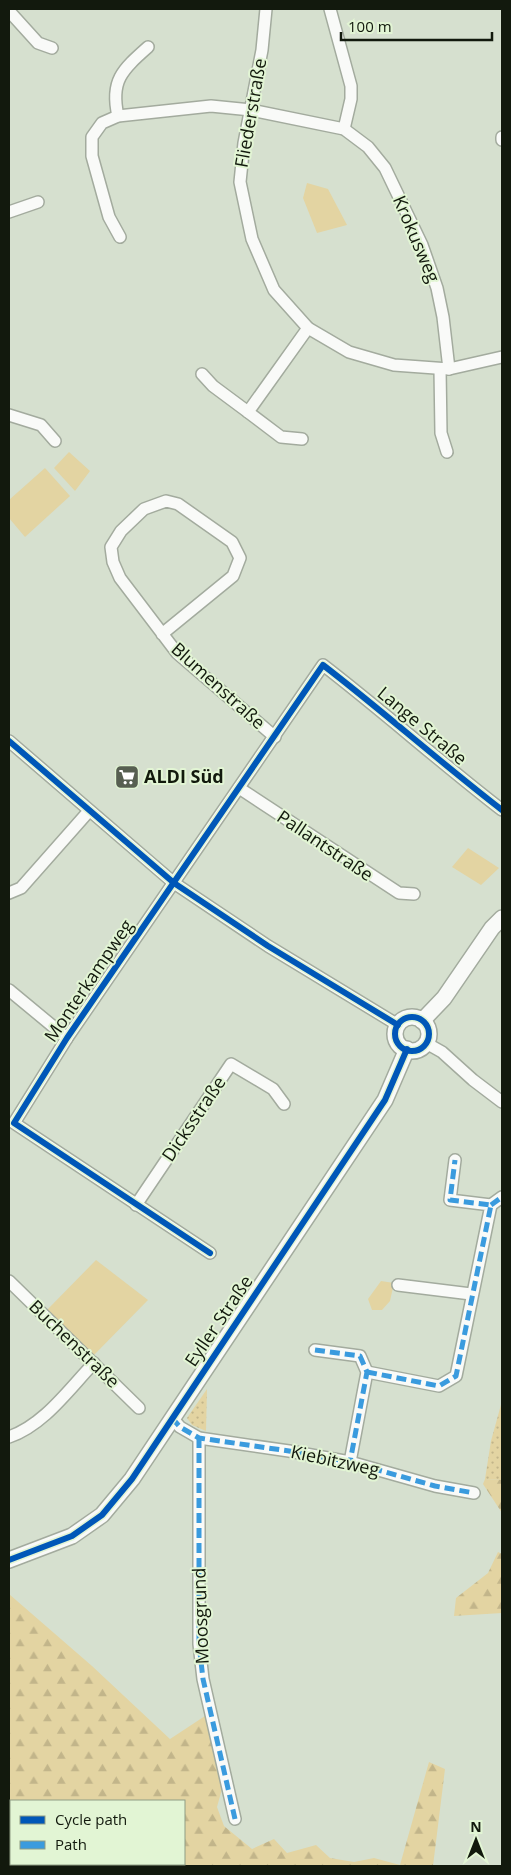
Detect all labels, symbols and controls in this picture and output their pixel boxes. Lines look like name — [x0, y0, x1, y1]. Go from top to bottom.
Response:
scale bar — [341, 10, 492, 42]
text: 100 m — [348, 16, 392, 36]
street label: Fliederstraße — [229, 56, 271, 169]
street label: Krokusweg — [388, 192, 446, 286]
street label: Blumenstraße — [167, 637, 271, 734]
street label: Lange Straße — [373, 681, 472, 770]
supermarket icon: ALDI Süd — [114, 764, 140, 790]
place label: ALDI Süd — [144, 764, 224, 788]
street label: Pallantstraße — [273, 804, 378, 886]
street label: Monterkampweg — [38, 914, 138, 1046]
street label: Dicksstraße — [156, 1071, 231, 1166]
street label: Eyller Straße — [179, 1270, 258, 1371]
street label: Buchenstraße — [24, 1294, 125, 1393]
street label: Kiebitzweg — [289, 1439, 382, 1481]
street label: Moosgrund — [186, 1567, 214, 1665]
legend — [10, 1800, 185, 1865]
text: Cycle path — [55, 1809, 127, 1829]
north arrow — [451, 1815, 501, 1865]
text: N — [470, 1817, 482, 1836]
text: Path — [55, 1834, 87, 1854]

